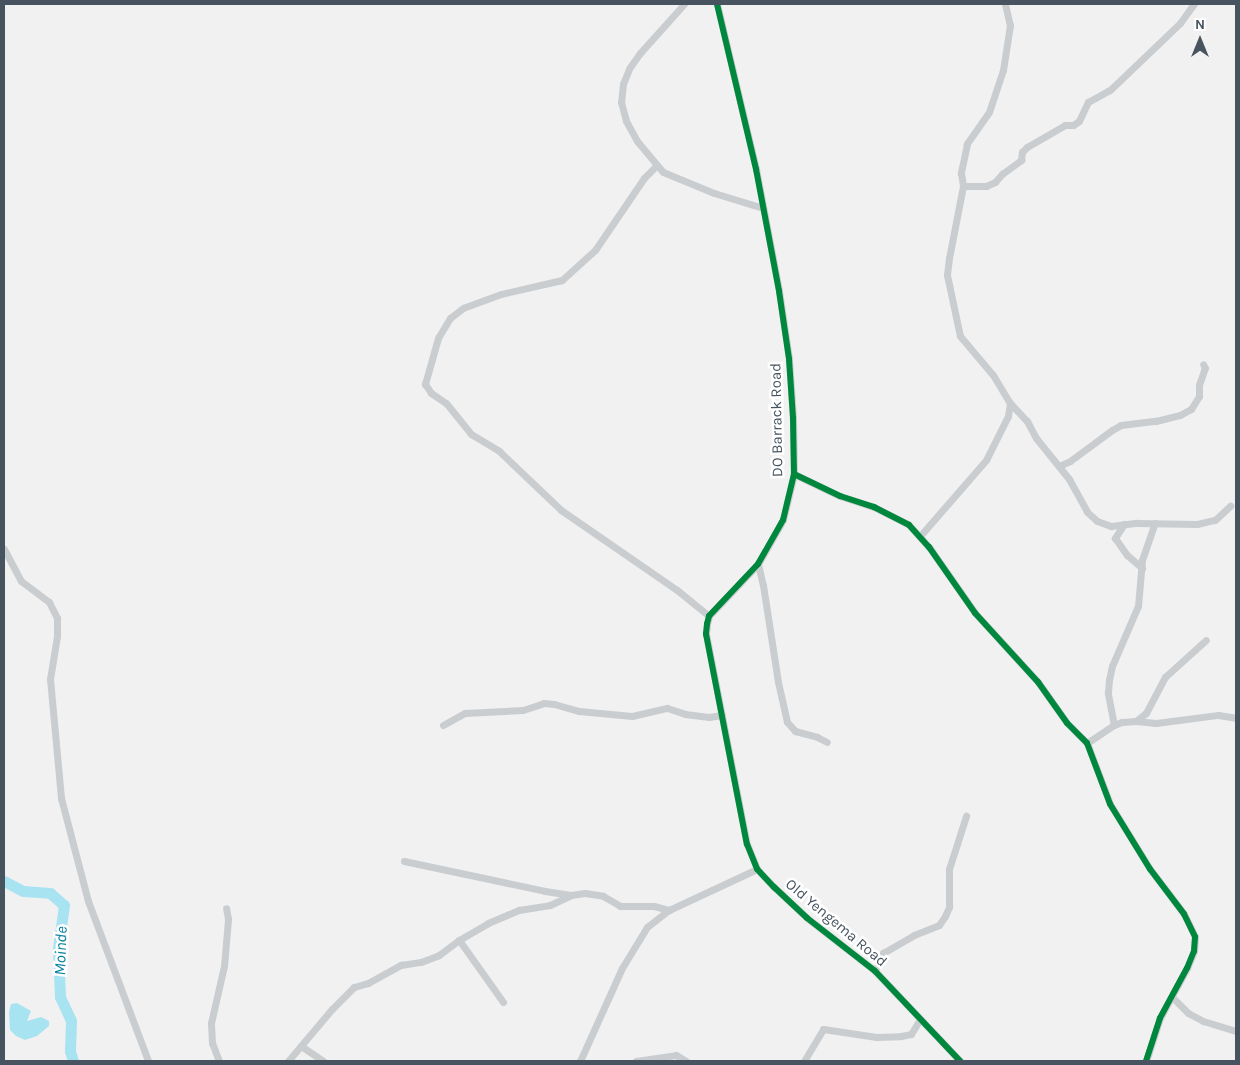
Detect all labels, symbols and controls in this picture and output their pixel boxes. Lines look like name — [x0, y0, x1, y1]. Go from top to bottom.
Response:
north arrow — [1175, 15, 1225, 65]
text: N — [1195, 16, 1205, 33]
street label: DO Barrack Road — [767, 363, 787, 477]
street label: Old Yengema Road — [782, 875, 890, 971]
water label: Moinde — [51, 926, 71, 976]

